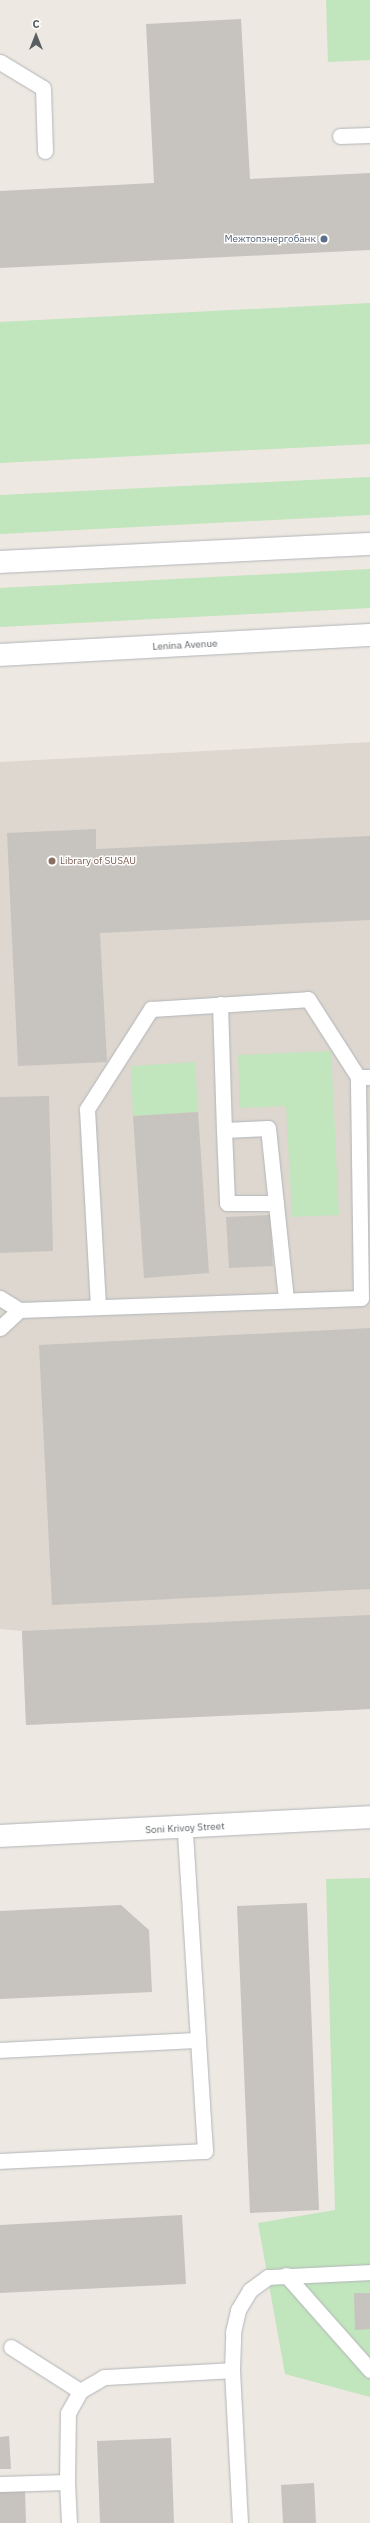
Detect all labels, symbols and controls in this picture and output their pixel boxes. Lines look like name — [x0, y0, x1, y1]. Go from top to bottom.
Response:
north arrow — [16, 16, 56, 56]
text: С — [32, 17, 40, 31]
place label: Межтопэнергобанк — [224, 233, 316, 245]
marker: Межтопэнергобанк — [319, 234, 329, 244]
street label: Lenina Avenue — [152, 637, 218, 653]
place label: Library of SUSAU — [60, 855, 136, 867]
marker: Library of SUSAU — [47, 856, 57, 866]
street label: Soni Krivoy Street — [145, 1820, 225, 1836]

